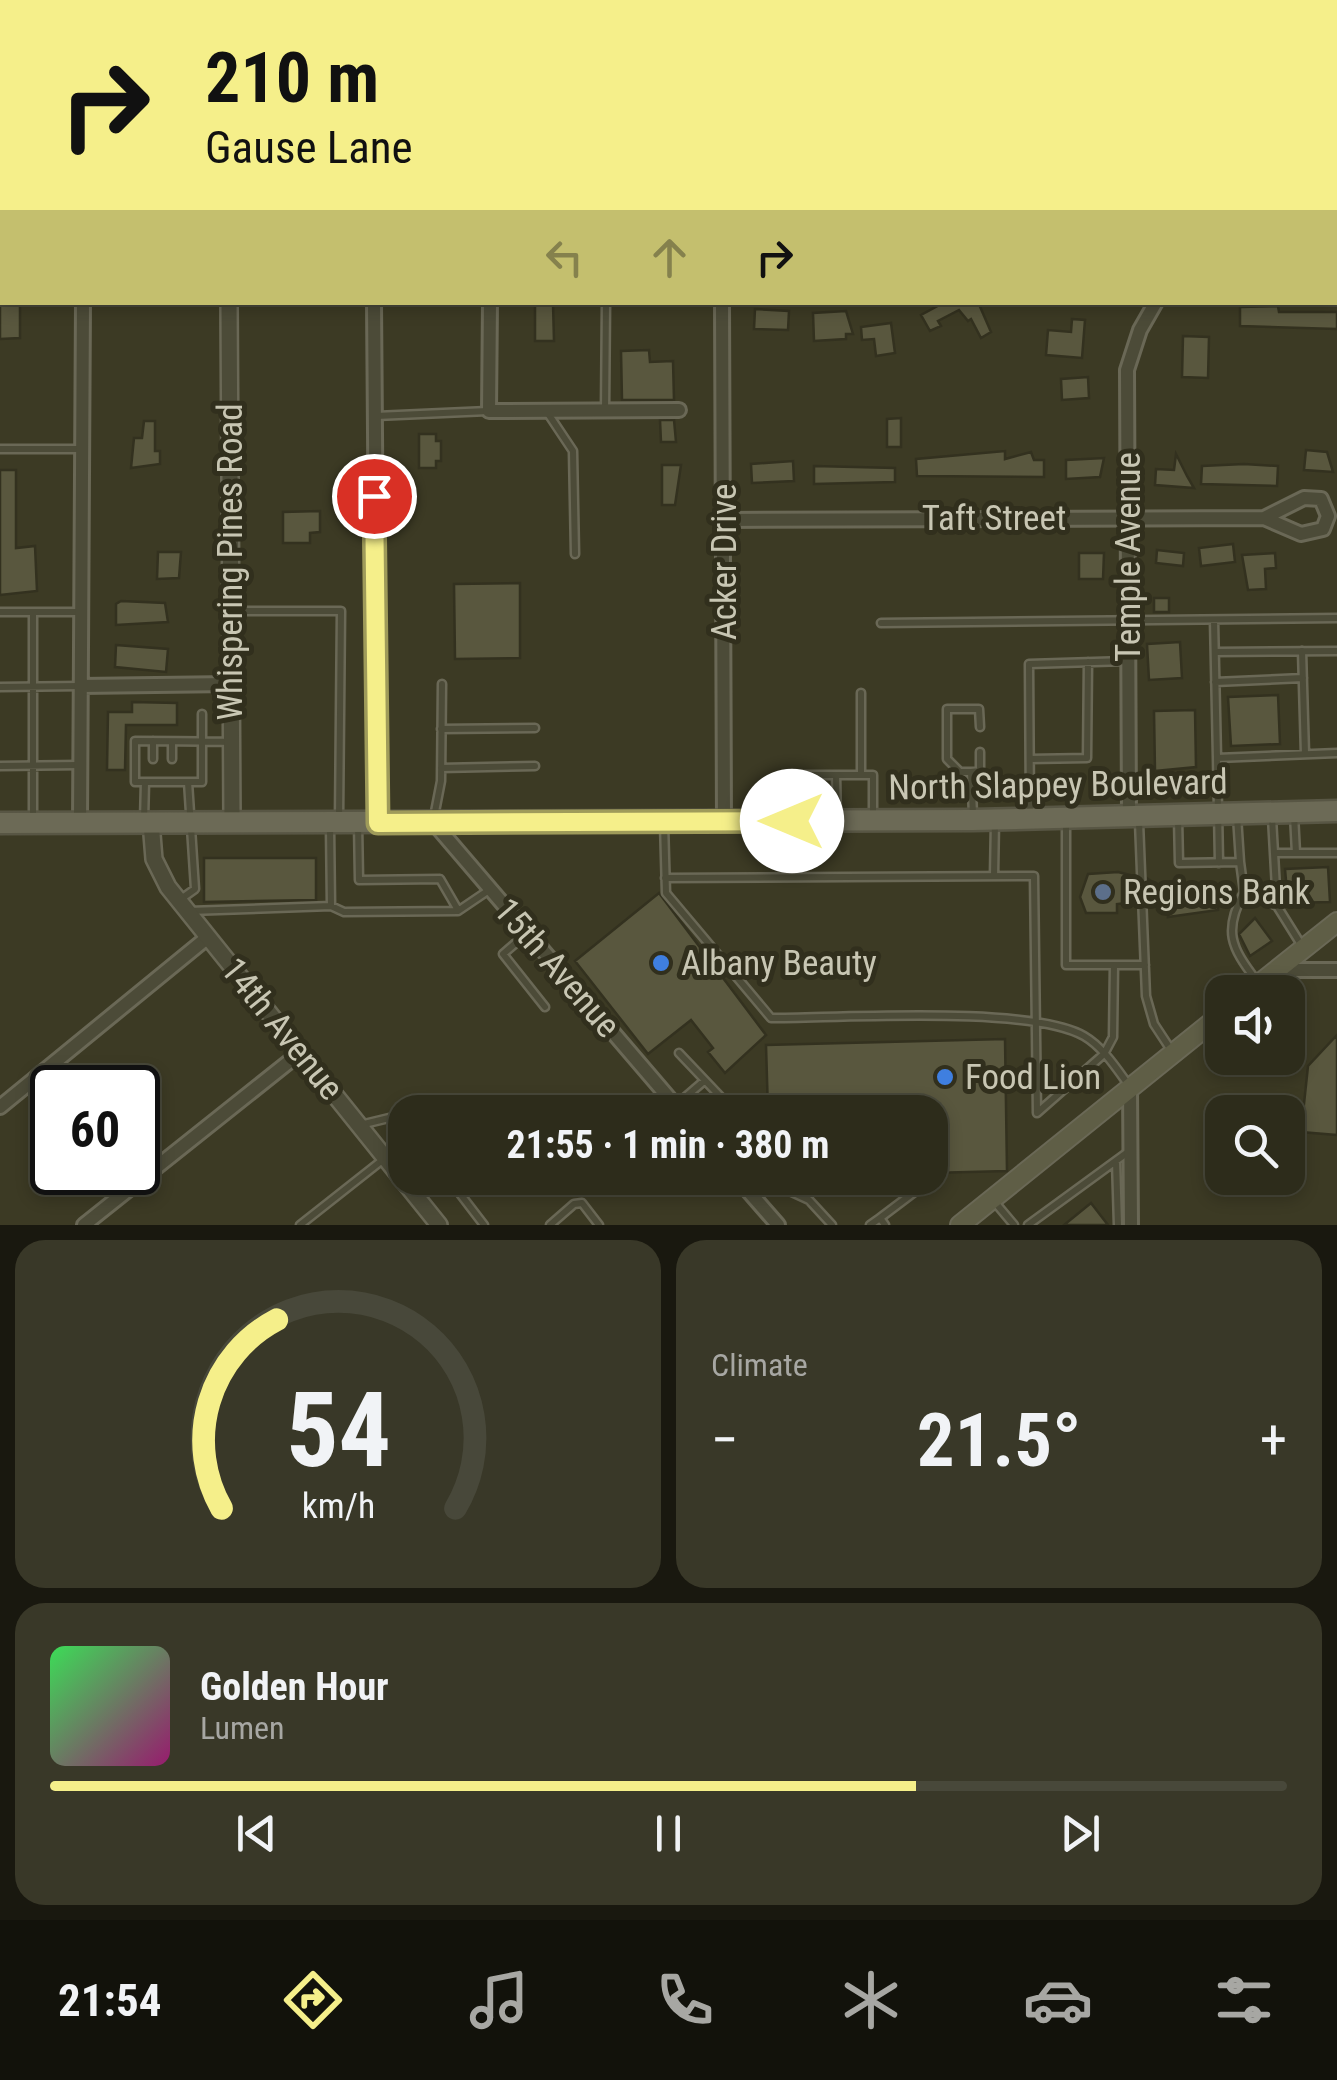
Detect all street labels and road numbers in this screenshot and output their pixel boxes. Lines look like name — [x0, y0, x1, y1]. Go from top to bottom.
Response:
street label: Whispering Pines Road — [210, 403, 251, 721]
street label: Temple Avenue — [1108, 452, 1149, 662]
street label: Acker Drive — [704, 484, 745, 640]
street label: Taft Street — [922, 498, 1066, 539]
street label: North Slappey Boulevard — [888, 762, 1228, 808]
street label: 15th Avenue — [486, 890, 628, 1046]
street label: 14th Avenue — [212, 950, 352, 1108]

